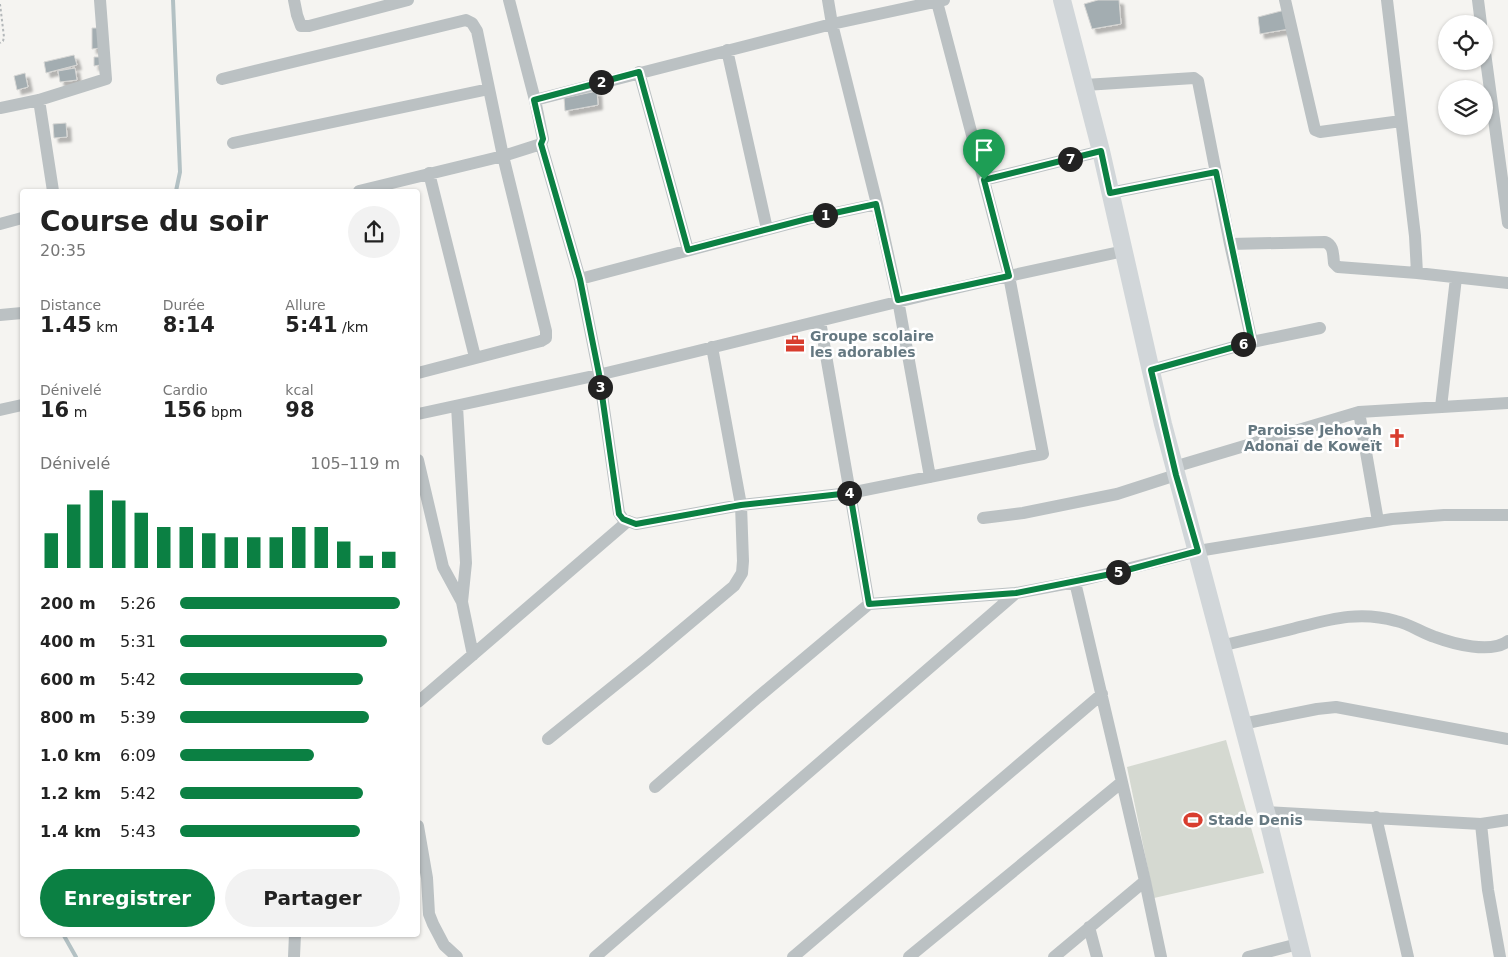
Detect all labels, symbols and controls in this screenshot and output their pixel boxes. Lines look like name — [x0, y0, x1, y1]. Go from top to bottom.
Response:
map controls — [1438, 15, 1493, 135]
button: locate — [1438, 15, 1493, 70]
pin: 2 — [588, 70, 614, 94]
text: 2 — [597, 74, 606, 90]
button: layers — [1438, 80, 1493, 135]
pin — [963, 129, 1005, 180]
icon: arrive — [970, 136, 998, 164]
pin: 7 — [1058, 146, 1082, 172]
text: 7 — [1066, 151, 1075, 167]
pin: 1 — [812, 202, 838, 228]
text: Course du soir — [40, 205, 268, 238]
button: share — [348, 206, 400, 258]
text: 1 — [821, 207, 830, 223]
text: 20:35 — [40, 241, 86, 260]
text: Distance — [40, 297, 101, 313]
text: Durée — [163, 297, 205, 313]
text: Allure — [285, 297, 326, 313]
text: 1.45 — [40, 313, 92, 337]
text: 8:14 — [163, 313, 215, 337]
text: 5:41 — [285, 313, 338, 337]
text: km — [92, 319, 118, 335]
text: /km — [338, 319, 368, 335]
place label: Groupe scolaire les adorables — [810, 328, 934, 360]
pin: 6 — [1230, 332, 1256, 356]
office icon: Groupe scolaire les adorables — [784, 333, 806, 355]
text: 6 — [1239, 336, 1248, 352]
pin: 3 — [588, 374, 612, 400]
text: 3 — [596, 379, 605, 395]
text: Dénivelé — [40, 382, 102, 398]
text: Cardio — [163, 382, 208, 398]
text: kcal — [285, 382, 314, 398]
text: 16 — [40, 398, 69, 422]
text: 156 — [163, 398, 207, 422]
text: 98 — [285, 398, 315, 422]
text: m — [69, 404, 87, 420]
text: bpm — [207, 404, 242, 420]
place label: Paroisse Jehovah Adonaï de Koweït — [1244, 422, 1382, 454]
church icon: Paroisse Jehovah Adonaï de Koweït — [1386, 427, 1408, 449]
text: Dénivelé — [40, 454, 110, 473]
text: 105–119 m — [310, 454, 400, 473]
pin: 4 — [836, 480, 862, 506]
text: 4 — [845, 485, 854, 501]
pin: 5 — [1106, 560, 1130, 584]
text: 5 — [1114, 564, 1123, 580]
text: 200 m — [40, 594, 96, 613]
text: 5:26 — [120, 594, 156, 613]
text: 400 m — [40, 632, 96, 651]
text: 5:31 — [120, 632, 156, 651]
text: 600 m — [40, 670, 96, 689]
text: 5:42 — [120, 670, 156, 689]
text: 800 m — [40, 708, 96, 727]
text: 5:39 — [120, 708, 156, 727]
text: 1.0 km — [40, 746, 101, 765]
text: 6:09 — [120, 746, 156, 765]
text: 1.2 km — [40, 784, 101, 803]
text: 5:42 — [120, 784, 156, 803]
sports icon: Stade Denis — [1182, 809, 1204, 831]
place label: Stade Denis — [1208, 812, 1303, 828]
text: 1.4 km — [40, 822, 101, 841]
text: 5:43 — [120, 822, 156, 841]
button: Enregistrer — [40, 869, 215, 927]
button: Partager — [225, 869, 400, 927]

